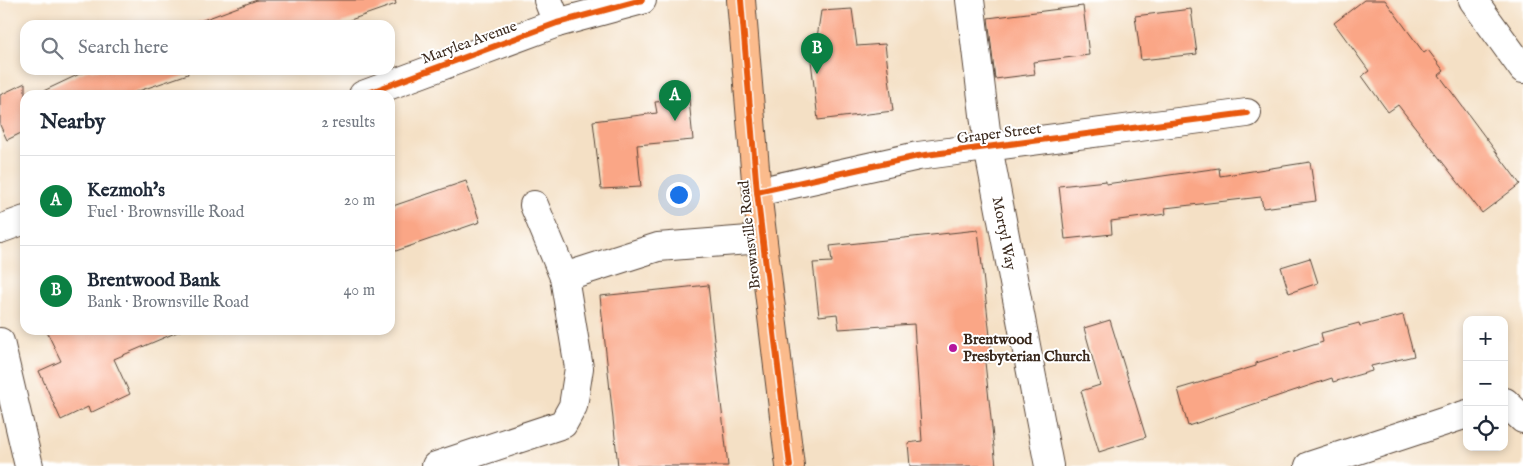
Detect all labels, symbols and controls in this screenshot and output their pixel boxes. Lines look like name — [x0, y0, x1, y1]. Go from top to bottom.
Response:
street label: Marylea Avenue — [419, 16, 519, 68]
search box — [20, 20, 395, 75]
pin: B — [801, 33, 833, 74]
icon: search — [38, 34, 66, 62]
text: Search here — [78, 36, 169, 60]
pin: A — [659, 80, 691, 121]
text: Nearby — [40, 109, 105, 136]
text: 2 results — [321, 113, 375, 133]
street label: Graper Street — [956, 119, 1042, 148]
text: Kezmoh's — [87, 179, 165, 203]
street label: Brownsville Road — [734, 179, 765, 290]
your location — [666, 182, 692, 208]
text: A — [51, 191, 61, 211]
text: 20 m — [344, 191, 375, 211]
street label: Mortyl Way — [988, 195, 1020, 272]
text: Fuel · Brownsville Road — [87, 203, 244, 223]
text: Brentwood Bank — [87, 269, 220, 293]
text: B — [51, 281, 61, 301]
text: 40 m — [343, 281, 375, 301]
text: Bank · Brownsville Road — [87, 293, 249, 313]
map controls — [1463, 316, 1508, 451]
button: + — [1463, 316, 1508, 361]
place label: Brentwood Presbyterian Church — [963, 330, 1091, 366]
marker: Brentwood Presbyterian Church — [947, 342, 959, 354]
button: − — [1463, 361, 1508, 406]
button: locate — [1463, 406, 1508, 451]

